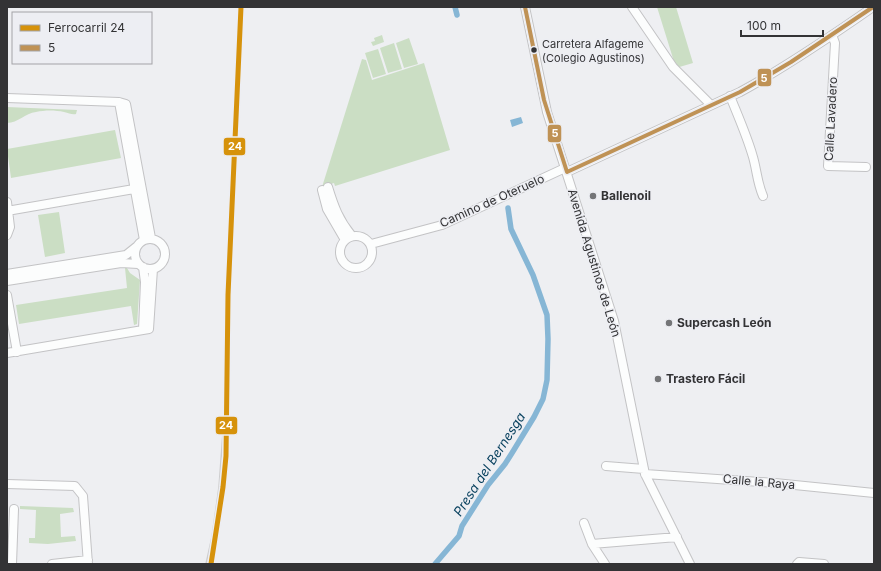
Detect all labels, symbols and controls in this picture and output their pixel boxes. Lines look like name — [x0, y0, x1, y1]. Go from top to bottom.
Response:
legend — [12, 12, 152, 64]
scale bar — [741, 12, 823, 38]
text: 100 m — [747, 18, 781, 33]
text: Ferrocarril 24 — [48, 20, 125, 35]
place label: Carretera Alfageme (Colegio Agustinos) — [542, 37, 645, 65]
text: 5 — [48, 40, 55, 55]
marker: Carretera Alfageme (Colegio Agustinos) — [529, 45, 539, 55]
line badge: 5 — [757, 68, 772, 87]
text: 5 — [760, 71, 768, 85]
street label: Calle Lavadero — [821, 76, 840, 161]
line badge: 5 — [547, 124, 562, 143]
text: 5 — [551, 126, 559, 140]
line badge: 24 — [223, 137, 246, 156]
text: 24 — [228, 139, 242, 153]
street label: Camino de Oteruelo — [437, 171, 546, 230]
street label: Avenida Agustinos de León — [565, 187, 624, 339]
place label: Ballenoil — [601, 188, 651, 203]
marker: Ballenoil — [588, 191, 598, 201]
place label: Supercash León — [677, 315, 772, 330]
marker: Supercash León — [664, 318, 674, 328]
place label: Trastero Fácil — [666, 371, 745, 386]
marker: Trastero Fácil — [653, 374, 663, 384]
water label: Presa del Bernesga — [450, 409, 528, 519]
line badge: 24 — [215, 416, 238, 435]
text: 24 — [219, 418, 233, 432]
street label: Calle la Raya — [722, 471, 796, 492]

